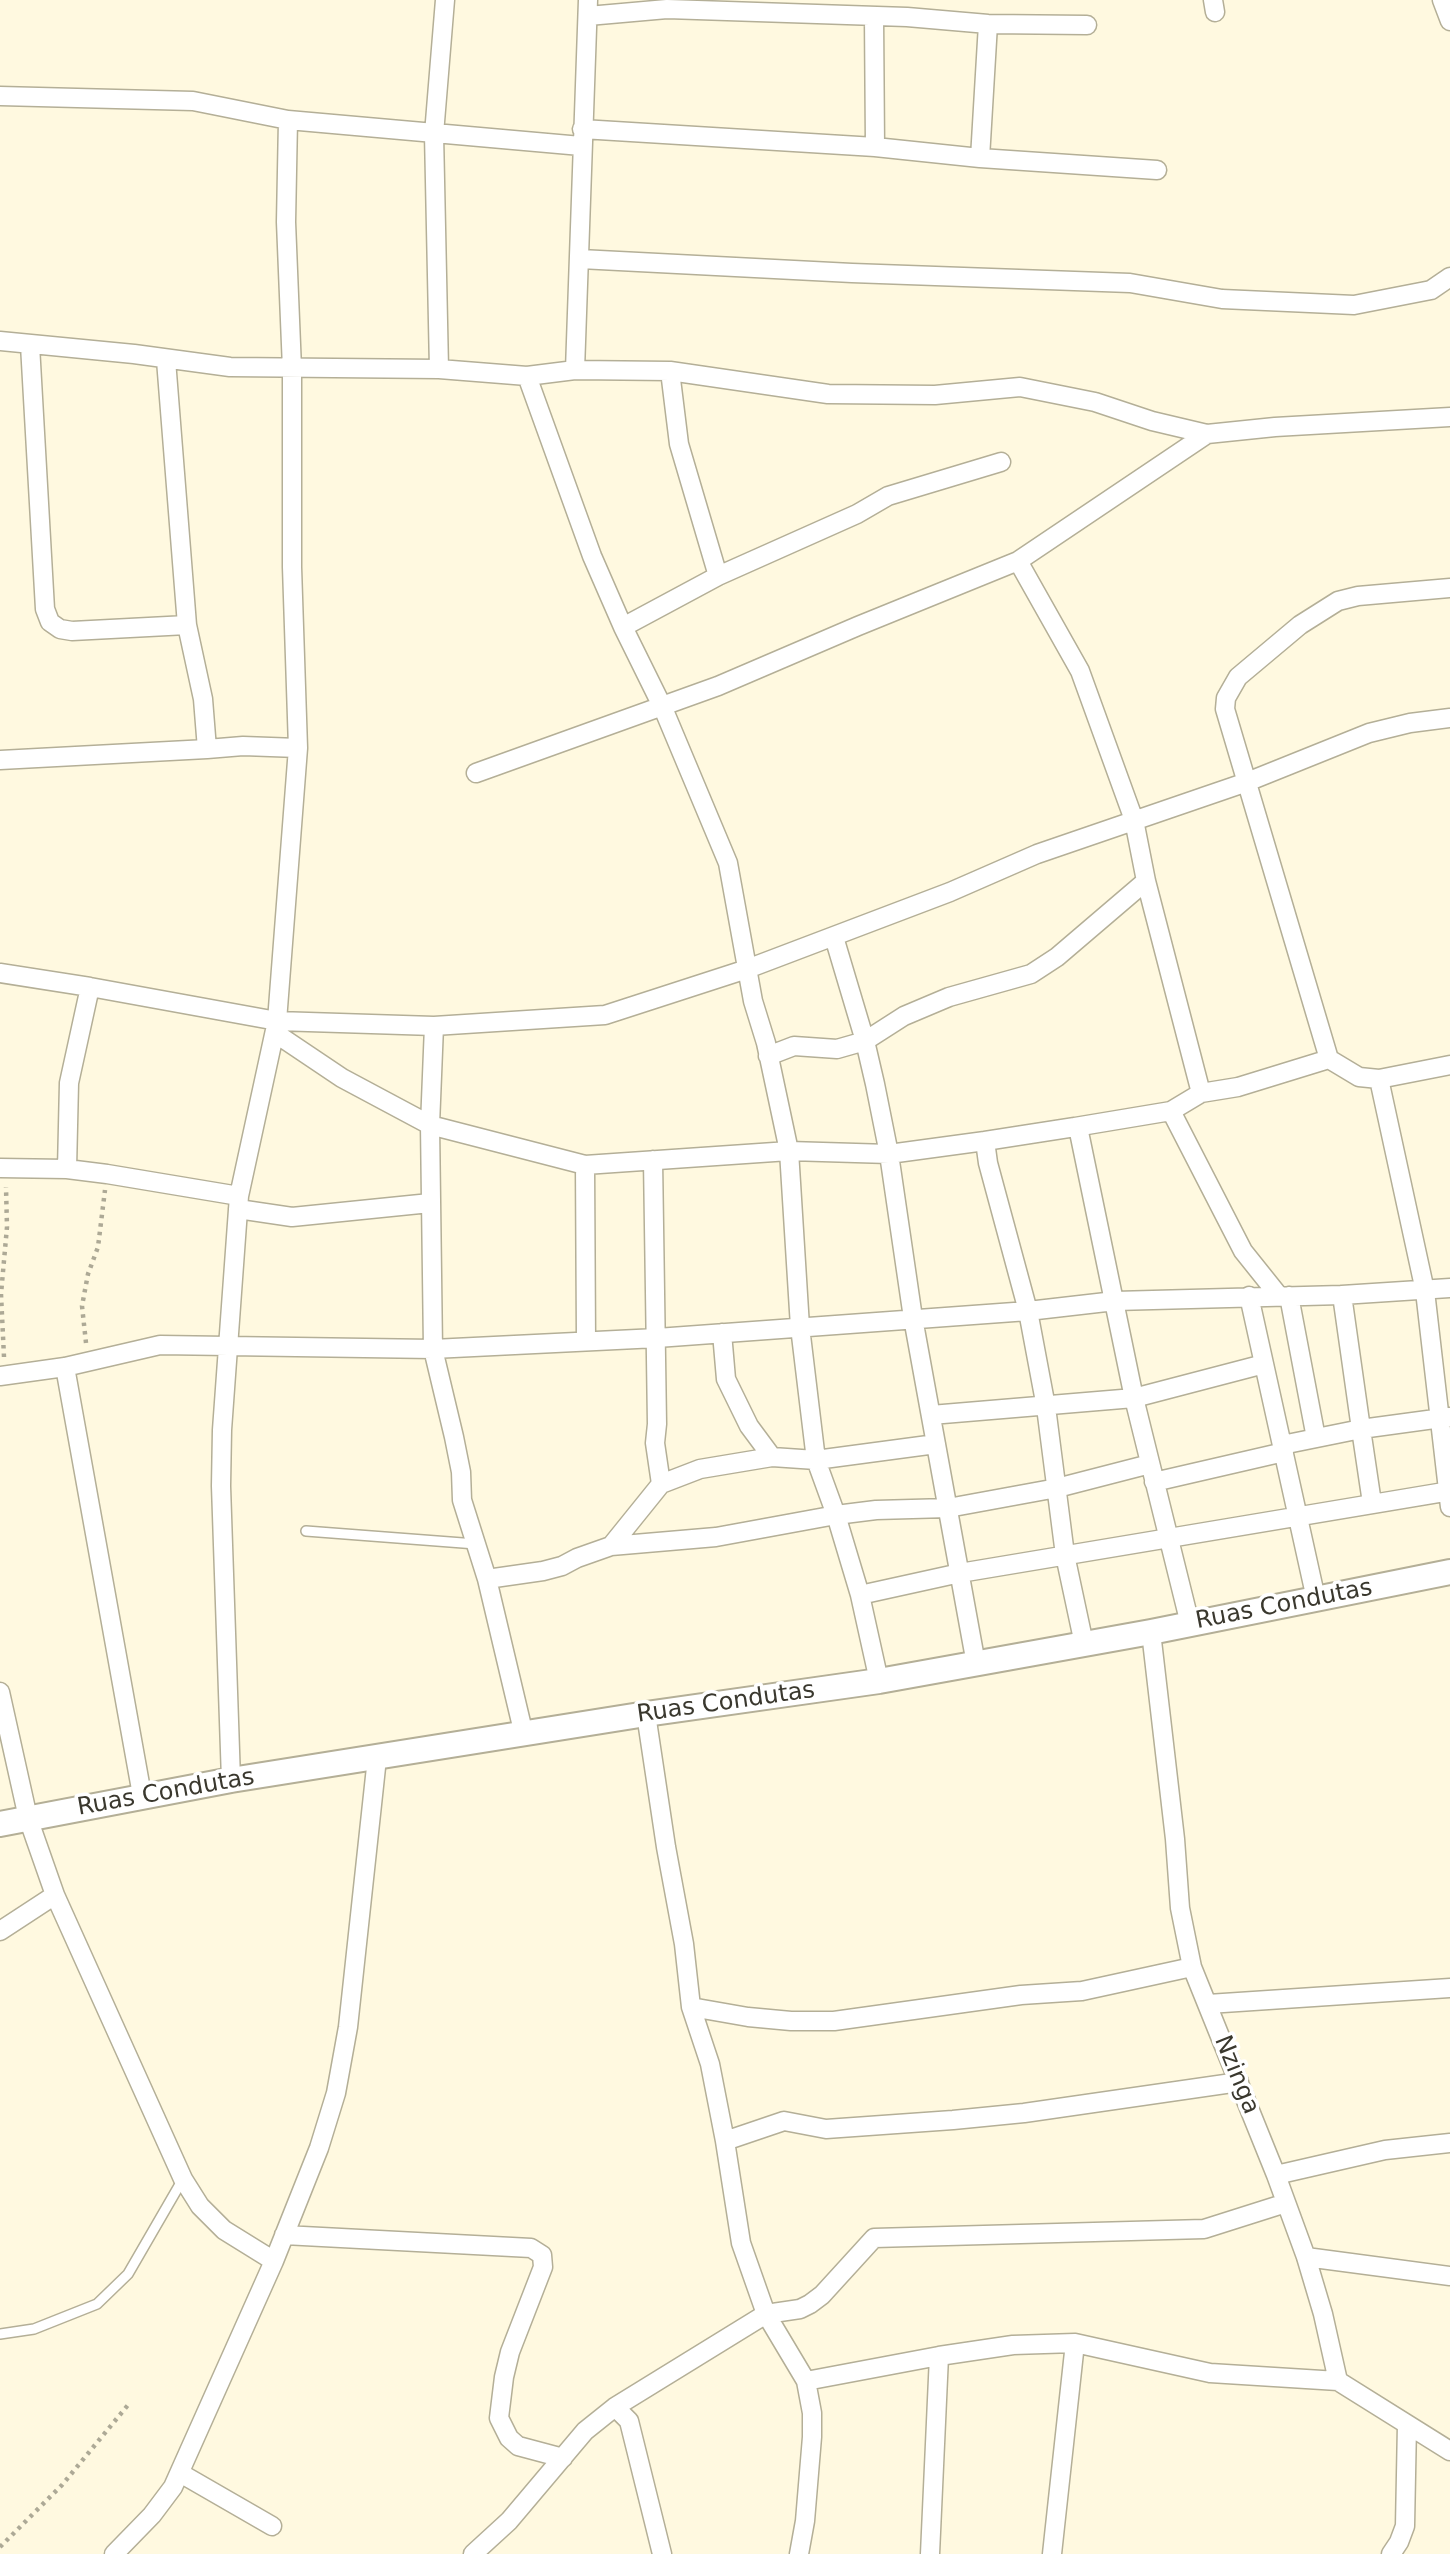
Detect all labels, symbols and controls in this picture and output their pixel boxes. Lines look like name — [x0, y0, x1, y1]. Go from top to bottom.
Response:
street label: Ruas Condutas — [1193, 1574, 1375, 1636]
street label: Ruas Condutas — [635, 1676, 817, 1730]
street label: Ruas Condutas — [75, 1763, 257, 1823]
street label: Nzinga — [1207, 2031, 1265, 2119]

